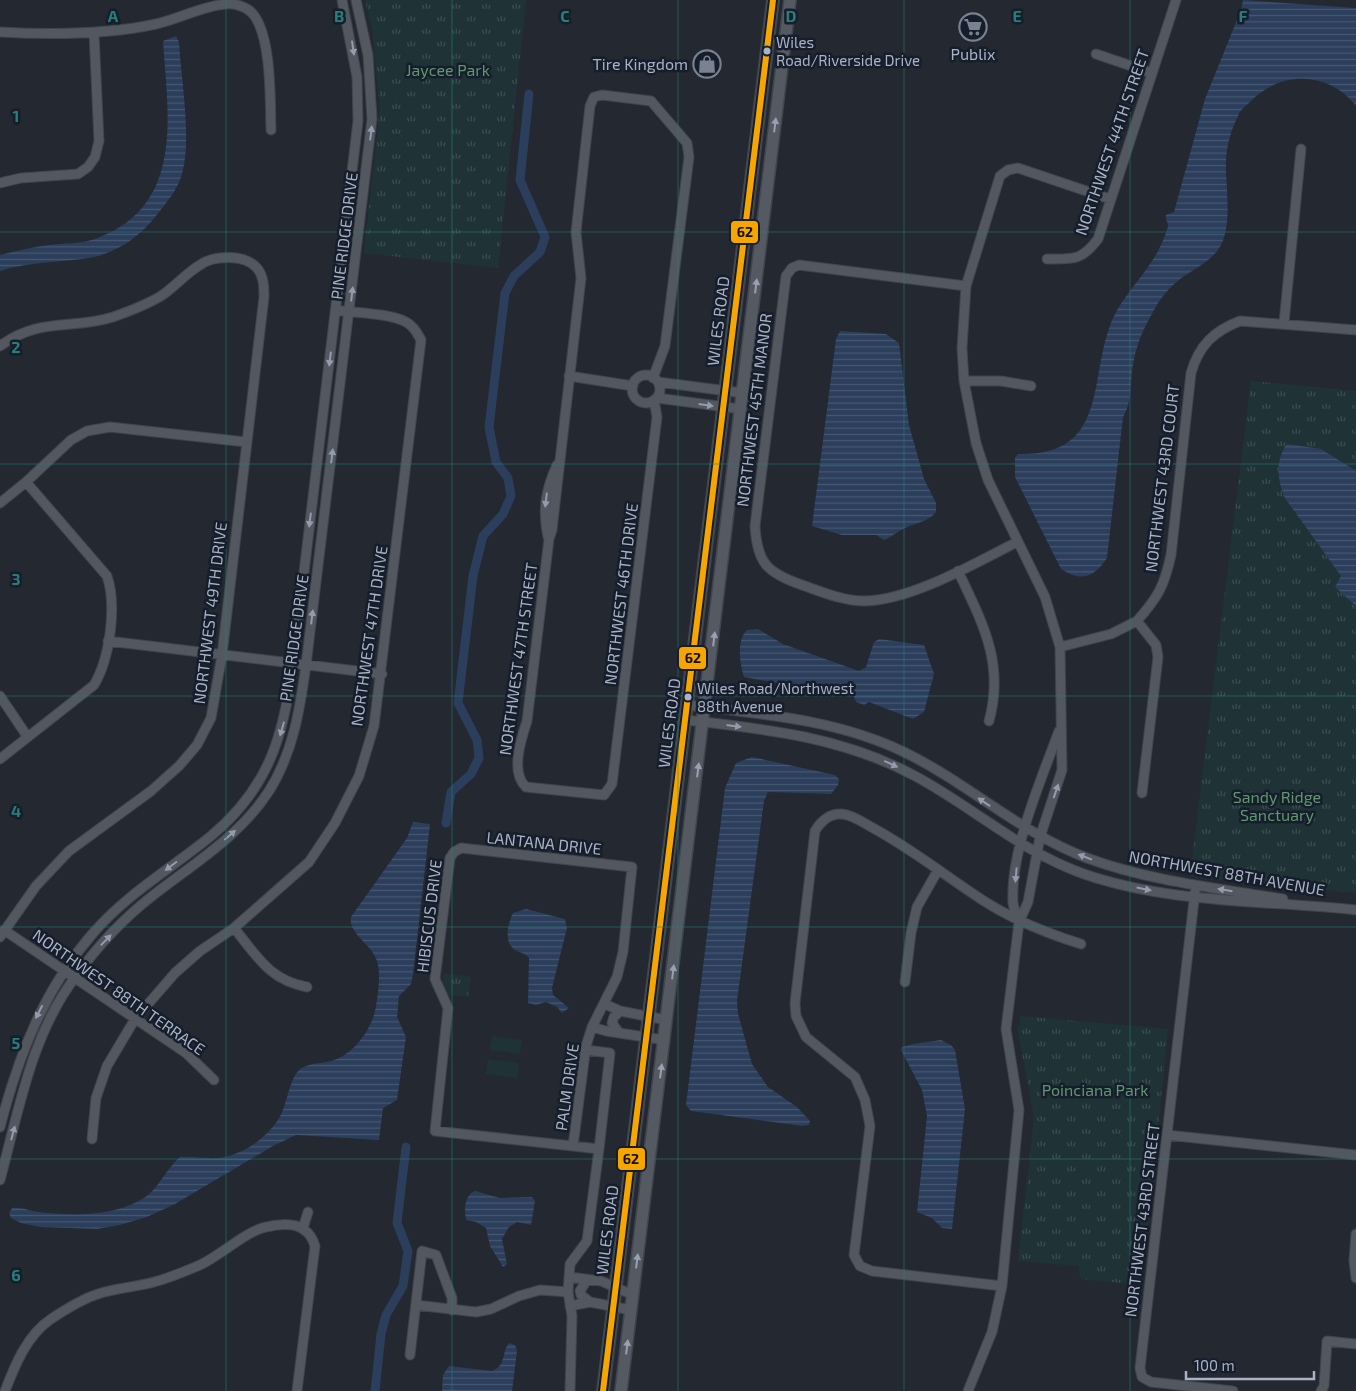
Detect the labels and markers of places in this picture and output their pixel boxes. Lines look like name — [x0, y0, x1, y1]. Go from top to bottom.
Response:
supermarket icon: Publix — [958, 12, 988, 42]
place label: Wiles Road/Riverside Drive — [776, 33, 920, 69]
place label: Publix — [951, 44, 996, 63]
marker: Wiles Road/Riverside Drive — [762, 46, 772, 56]
shop icon: Tire Kingdom — [692, 49, 722, 79]
place label: Tire Kingdom — [593, 54, 688, 73]
place label: Wiles Road/Northwest 88th Avenue — [697, 679, 854, 715]
marker: Wiles Road/Northwest 88th Avenue — [683, 692, 693, 702]

